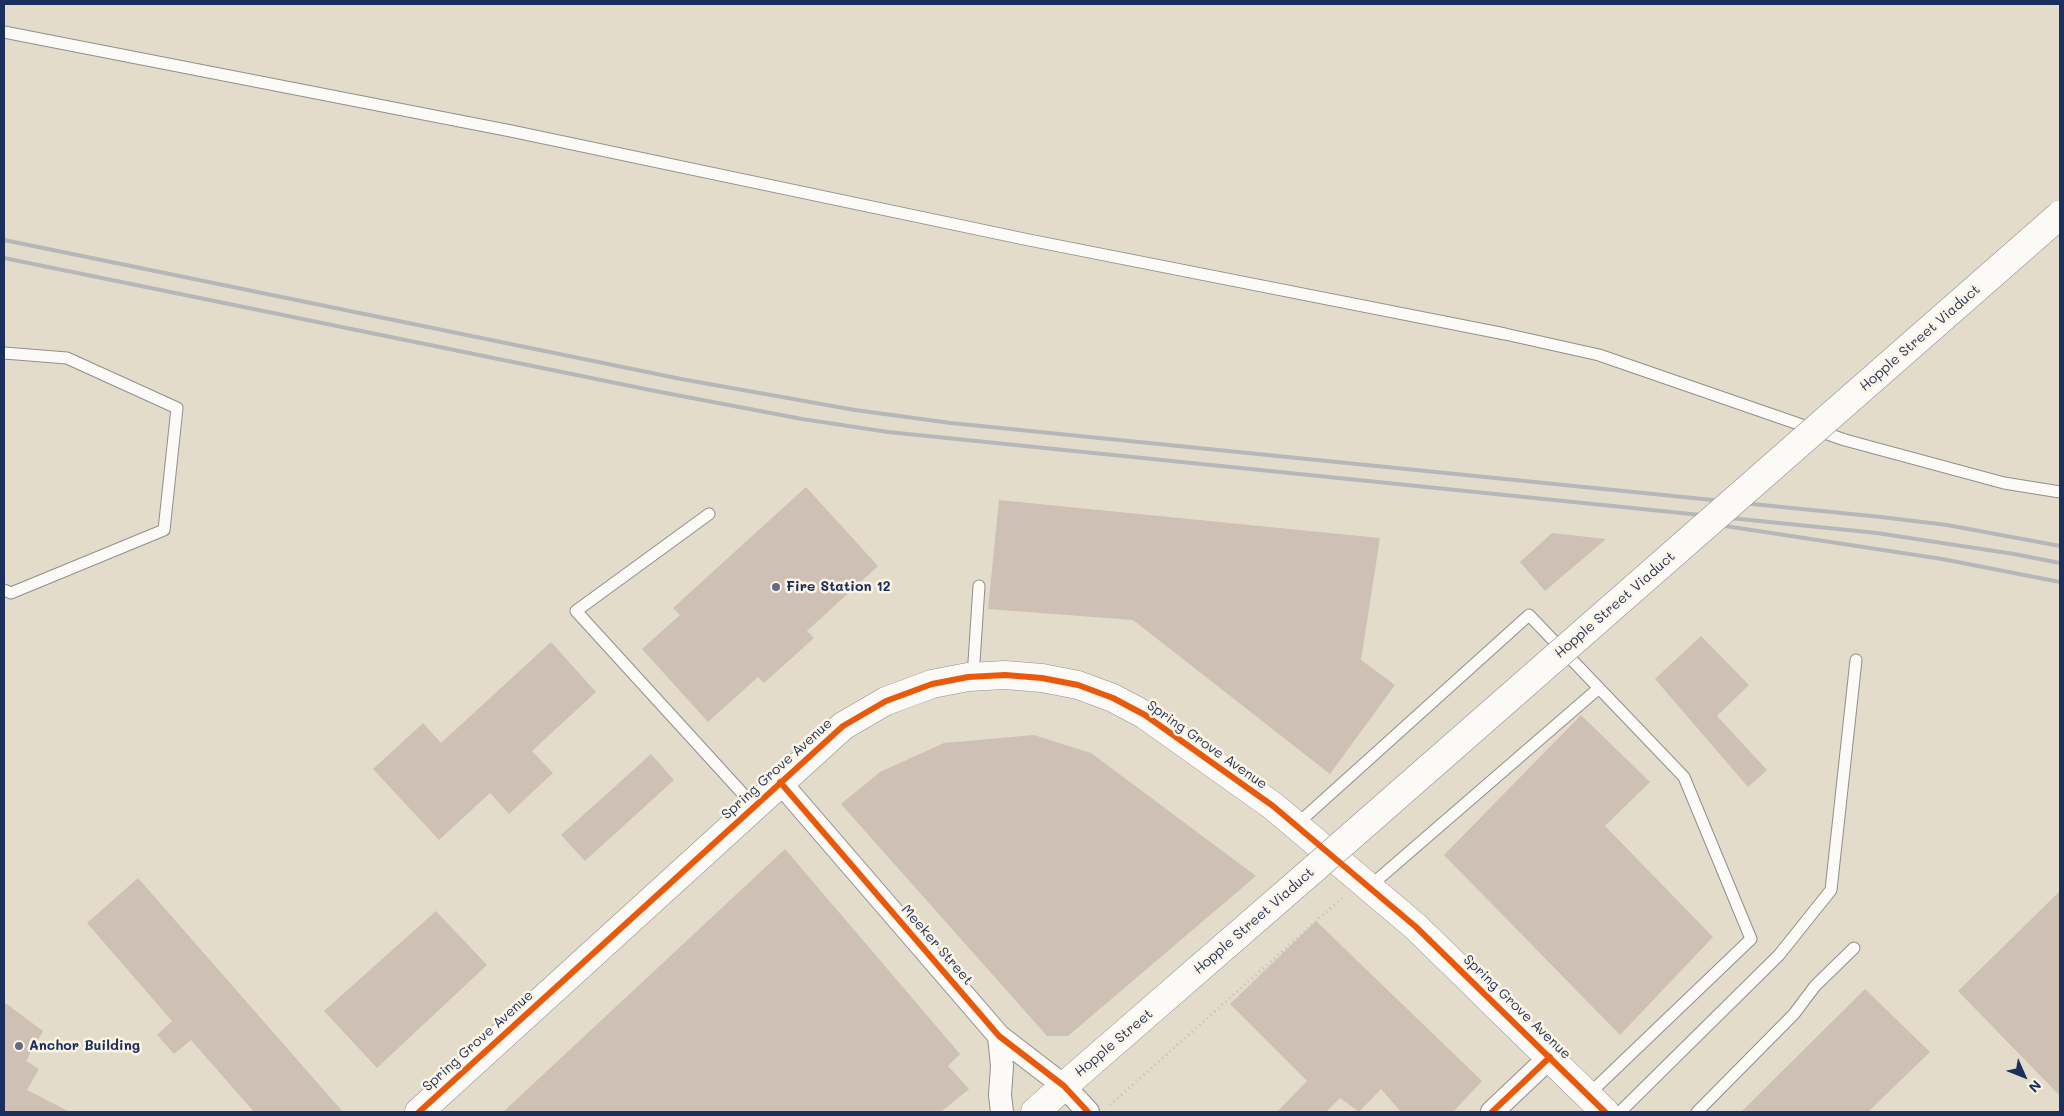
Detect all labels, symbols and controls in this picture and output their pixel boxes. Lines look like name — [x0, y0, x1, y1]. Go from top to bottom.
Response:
street label: Hopple Street Viaduct — [1856, 281, 1984, 395]
street label: Hopple Street Viaduct — [1551, 548, 1679, 662]
place label: Fire Station 12 — [786, 579, 891, 595]
marker: Fire Station 12 — [770, 581, 782, 593]
street label: Spring Grove Avenue — [1144, 697, 1270, 793]
street label: Spring Grove Avenue — [718, 715, 836, 823]
street label: Hopple Street Viaduct — [1190, 864, 1318, 978]
street label: Meeker Street — [898, 902, 976, 988]
street label: Spring Grove Avenue — [1460, 951, 1574, 1063]
street label: Spring Grove Avenue — [419, 987, 537, 1095]
street label: Hopple Street — [1072, 1005, 1156, 1081]
place label: Anchor Building — [29, 1038, 140, 1054]
marker: Anchor Building — [13, 1040, 25, 1052]
north arrow — [1999, 1051, 2049, 1101]
text: N — [2025, 1076, 2046, 1097]

